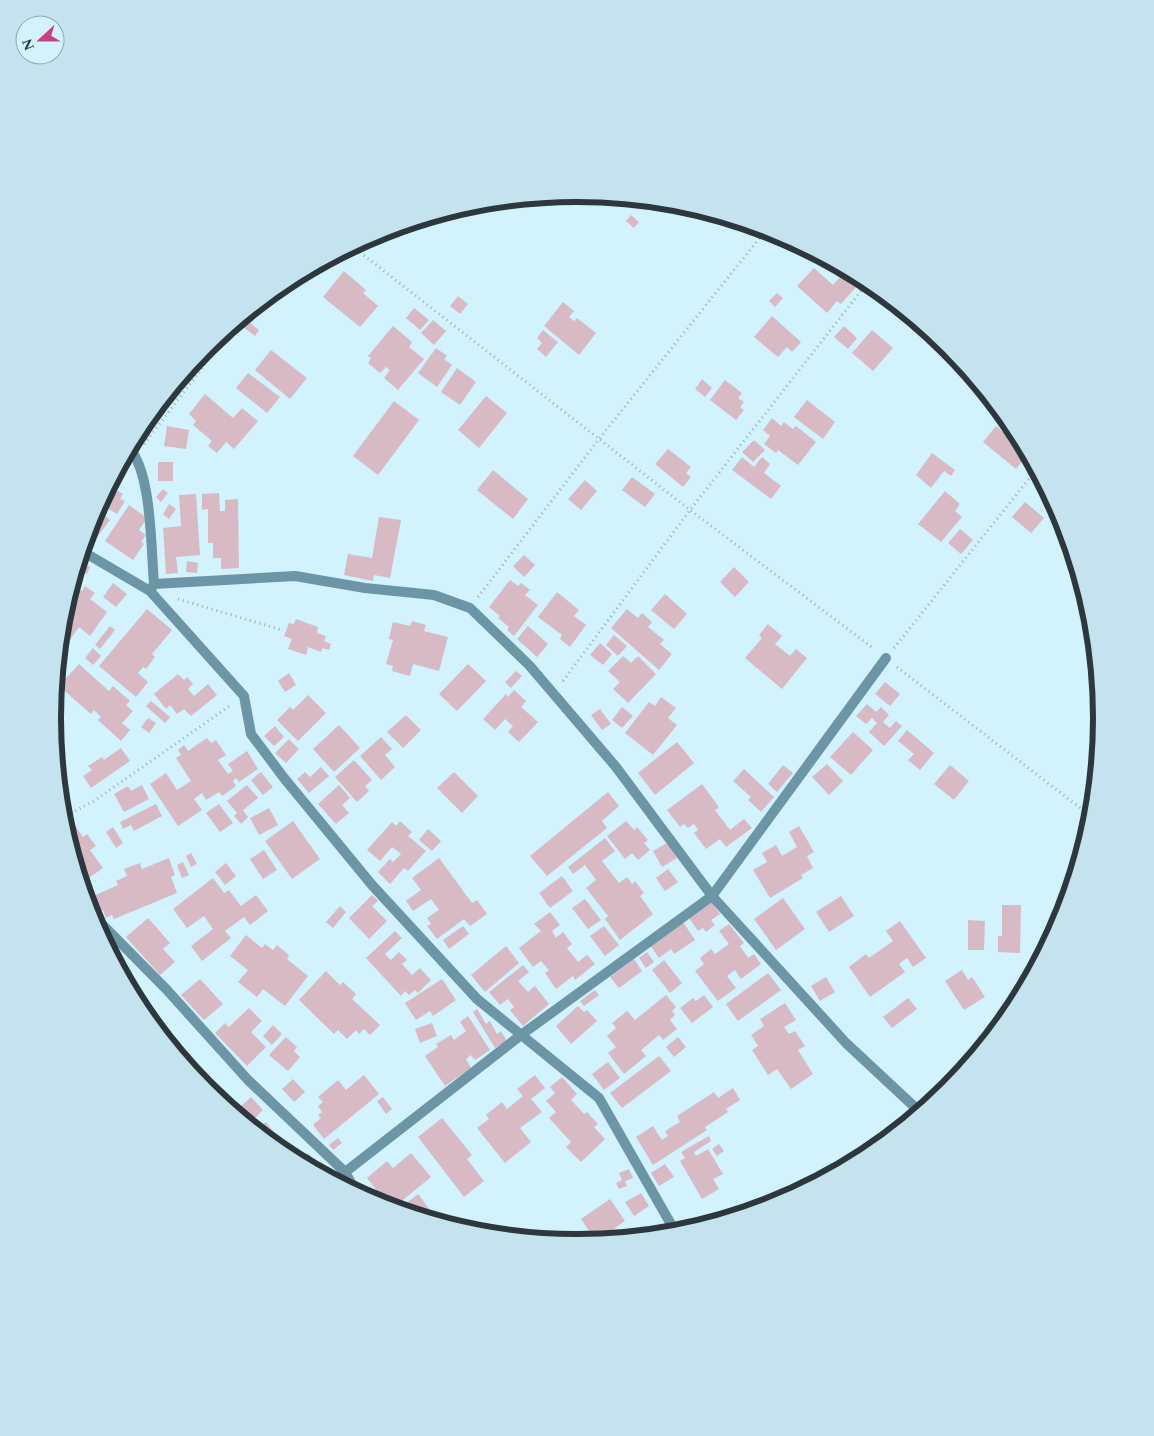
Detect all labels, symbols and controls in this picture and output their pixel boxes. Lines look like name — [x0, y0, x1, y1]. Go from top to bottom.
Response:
north arrow — [15, 15, 65, 65]
text: N — [16, 35, 40, 54]

